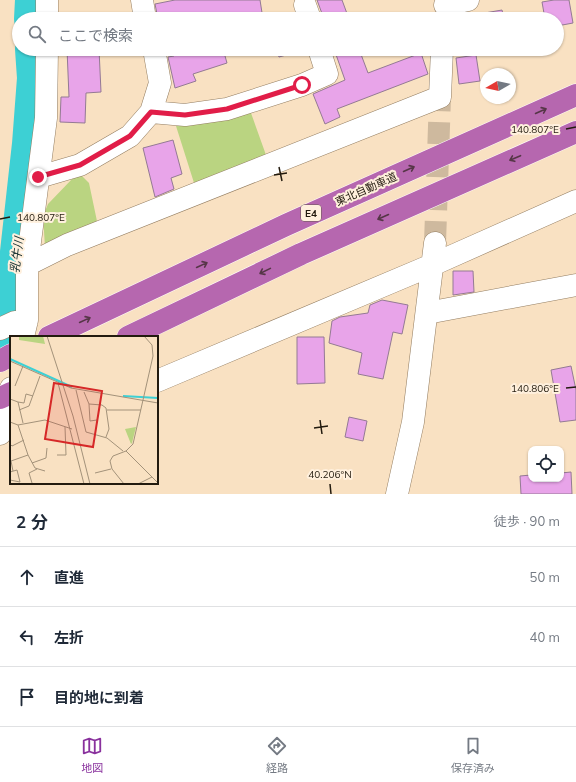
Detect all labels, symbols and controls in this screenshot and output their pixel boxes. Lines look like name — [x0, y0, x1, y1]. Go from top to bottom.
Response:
search box — [12, 12, 564, 56]
icon: search — [26, 23, 48, 45]
text: ここで検索 — [58, 26, 133, 45]
north arrow — [480, 68, 516, 104]
route start — [293, 76, 311, 94]
one-way arrow — [534, 107, 546, 114]
text: 140.807°E — [511, 123, 559, 136]
one-way arrow — [509, 155, 521, 163]
one-way arrow — [403, 165, 415, 172]
route end — [29, 168, 47, 186]
street label: 東北自動車道 — [333, 169, 399, 209]
road number: E4 — [301, 205, 321, 221]
text: 140.807°E — [17, 211, 65, 224]
one-way arrow — [377, 214, 389, 221]
water label: 乳牛川 — [7, 234, 27, 274]
one-way arrow — [196, 261, 208, 268]
one-way arrow — [259, 268, 271, 275]
one-way arrow — [78, 316, 90, 323]
inset map — [10, 336, 158, 484]
text: 140.806°E — [511, 382, 559, 395]
map controls — [528, 446, 564, 482]
button: locate — [528, 446, 564, 482]
text: 40.206°N — [308, 468, 352, 481]
text: 2 分 — [16, 511, 48, 532]
text: 徒歩 · 90 m — [494, 513, 560, 529]
icon: ahead — [16, 566, 38, 588]
text: 直進 — [54, 568, 84, 587]
text: 50 m — [530, 569, 560, 585]
icon: left — [16, 626, 38, 648]
text: 左折 — [54, 628, 84, 647]
text: 40 m — [530, 629, 560, 645]
icon: arrive — [16, 686, 38, 708]
text: 目的地に到着 — [54, 688, 144, 707]
tab: 地図 — [81, 735, 103, 775]
tab: 経路 — [266, 735, 288, 775]
tab: 保存済み — [451, 735, 495, 775]

